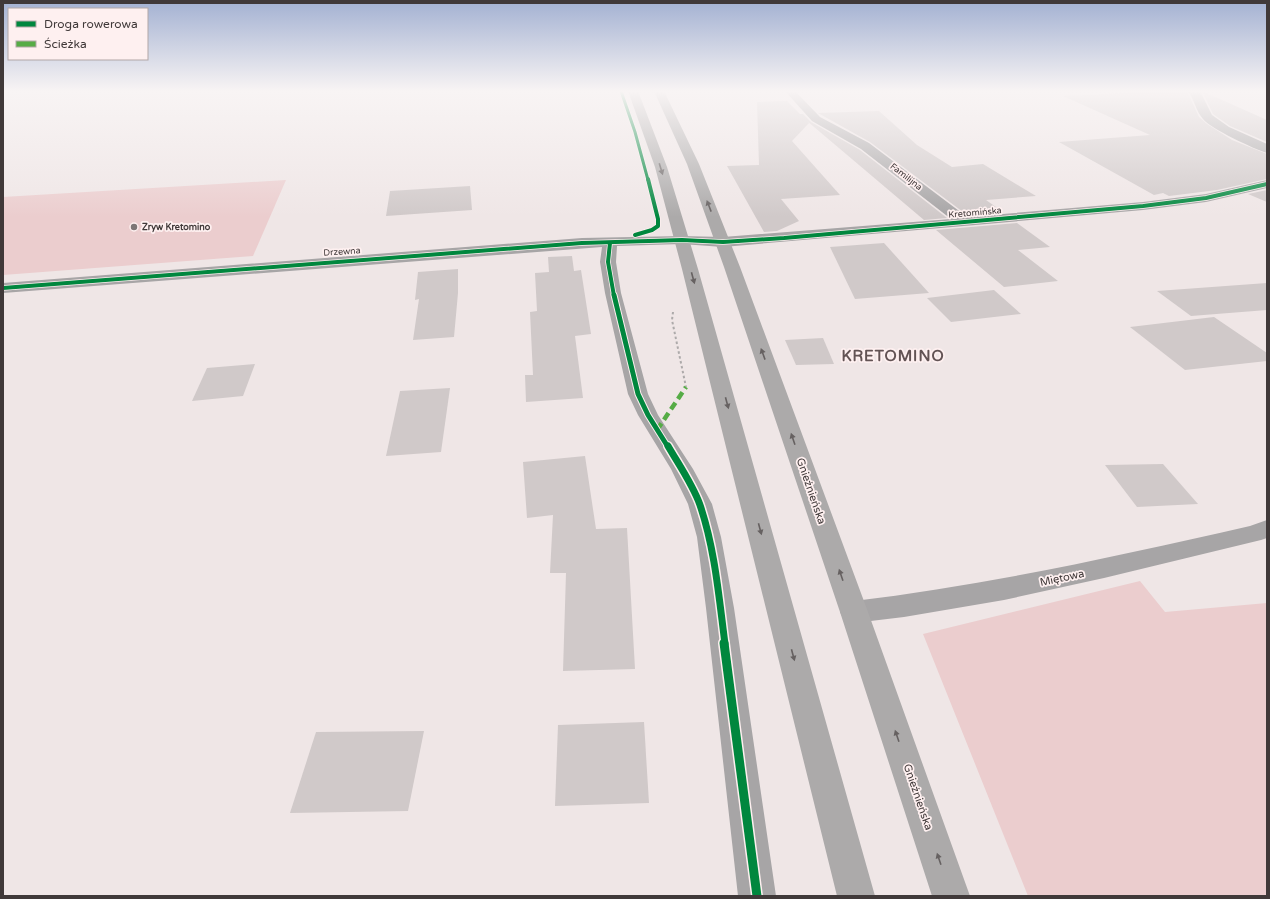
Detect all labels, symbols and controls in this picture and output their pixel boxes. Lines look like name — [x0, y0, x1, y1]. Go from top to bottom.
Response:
legend — [8, 8, 148, 60]
text: Droga rowerowa — [44, 17, 138, 31]
text: Ścieżka — [44, 37, 87, 51]
street label: Familijna — [888, 161, 924, 193]
one-way arrow — [658, 163, 664, 175]
one-way arrow — [706, 199, 712, 211]
street label: Kretomińska — [948, 205, 1002, 221]
marker: Zryw Kretomino — [129, 222, 139, 232]
place label: Zryw Kretomino — [142, 222, 211, 233]
street label: Drzewna — [323, 245, 361, 259]
one-way arrow — [690, 272, 696, 284]
one-way arrow — [760, 347, 766, 359]
district label: KRETOMINO — [841, 347, 945, 365]
one-way arrow — [724, 397, 730, 410]
one-way arrow — [790, 433, 796, 445]
street label: Gnieźnieńska — [794, 456, 828, 526]
one-way arrow — [757, 523, 763, 535]
street label: Miętowa — [1039, 567, 1085, 589]
one-way arrow — [837, 569, 843, 581]
one-way arrow — [790, 649, 796, 661]
one-way arrow — [893, 730, 899, 742]
street label: Gnieźnieńska — [901, 762, 935, 832]
one-way arrow — [936, 853, 942, 865]

